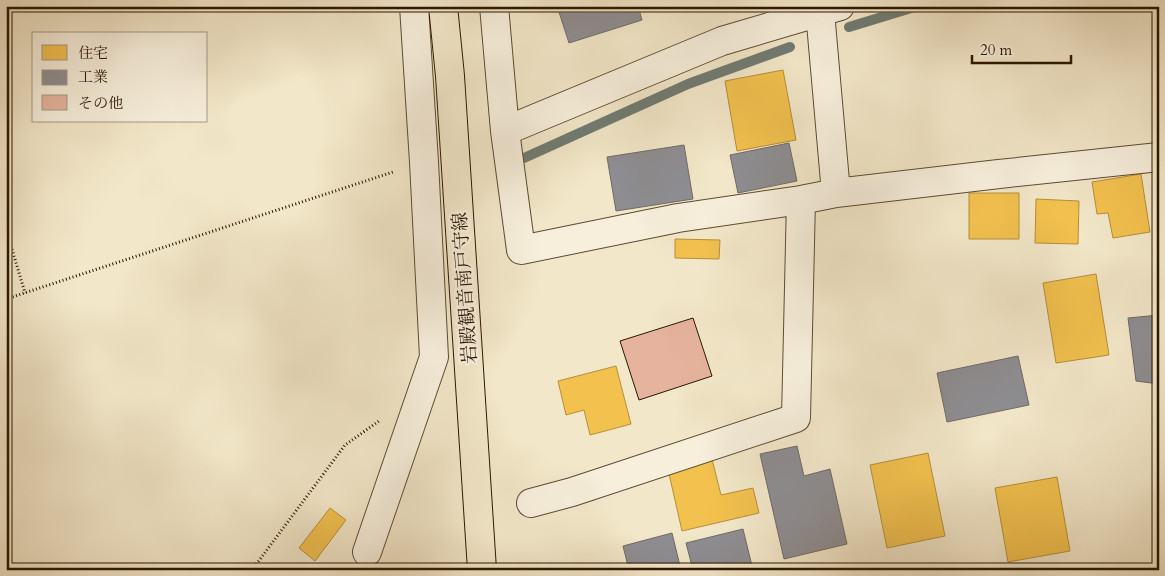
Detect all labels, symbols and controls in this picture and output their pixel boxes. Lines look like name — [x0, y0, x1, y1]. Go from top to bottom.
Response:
legend — [32, 32, 208, 122]
scale bar — [972, 32, 1071, 64]
text: 20 m — [980, 40, 1012, 60]
text: 住宅 — [78, 43, 108, 63]
text: 工業 — [78, 67, 108, 87]
text: その他 — [78, 93, 123, 113]
street label: 岩殿観音南戸守線 — [447, 211, 483, 365]

